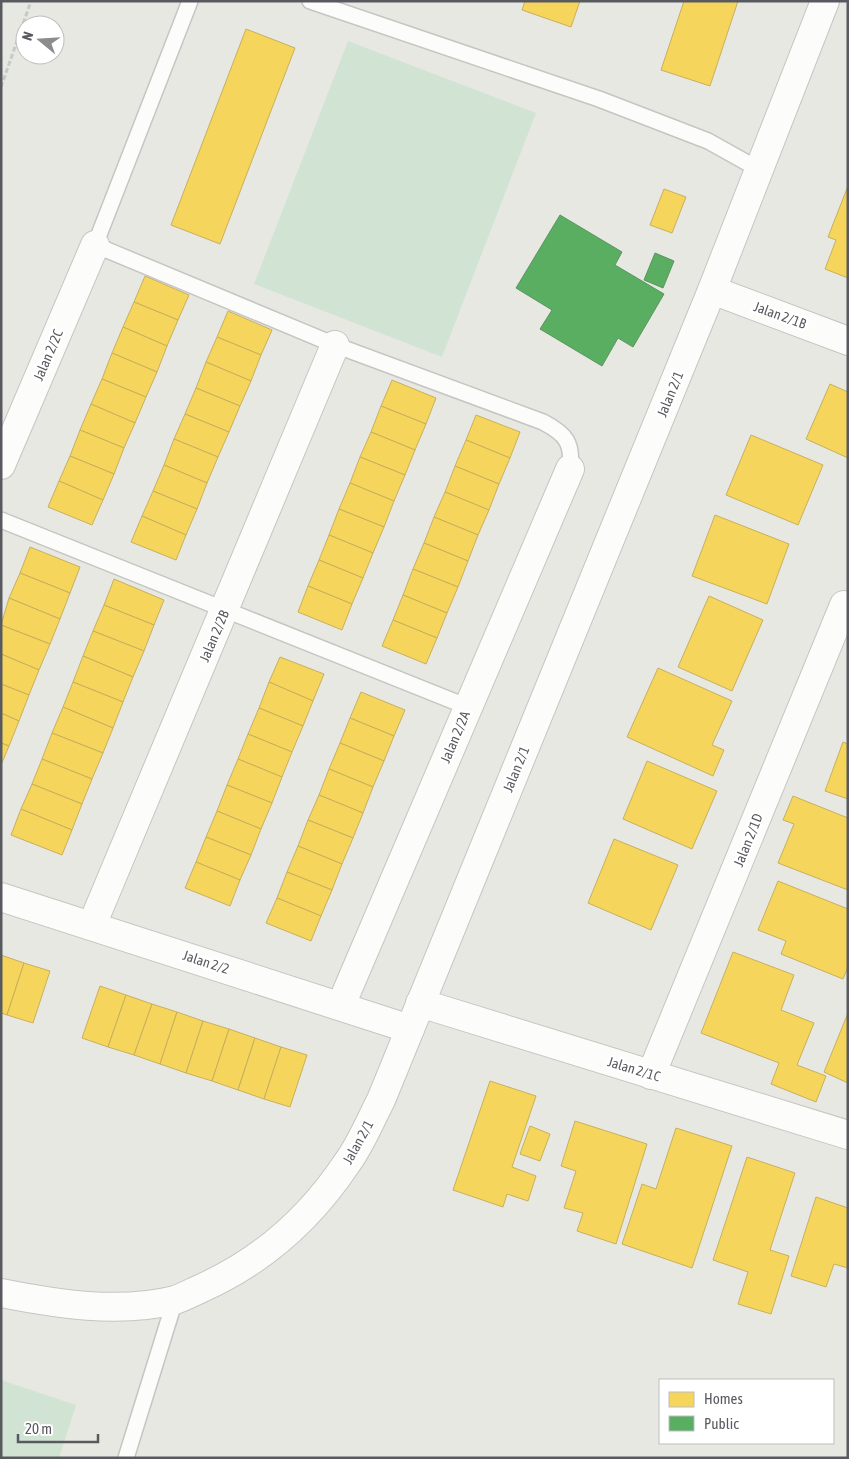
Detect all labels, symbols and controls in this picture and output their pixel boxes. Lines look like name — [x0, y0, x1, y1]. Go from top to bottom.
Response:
north arrow — [15, 15, 65, 65]
text: N — [19, 30, 37, 42]
street label: Jalan 2/1B — [752, 298, 809, 332]
street label: Jalan 2/2C — [30, 326, 66, 383]
street label: Jalan 2/1 — [654, 369, 686, 419]
street label: Jalan 2/2B — [196, 607, 232, 664]
street label: Jalan 2/2A — [437, 709, 473, 765]
street label: Jalan 2/1 — [500, 744, 532, 794]
street label: Jalan 2/1D — [730, 811, 766, 869]
street label: Jalan 2/2 — [181, 947, 231, 977]
street label: Jalan 2/1C — [606, 1053, 663, 1085]
street label: Jalan 2/1 — [339, 1117, 377, 1167]
legend — [659, 1379, 834, 1444]
text: Homes — [704, 1390, 743, 1407]
scale bar — [18, 1412, 98, 1444]
text: Public — [704, 1415, 739, 1432]
text: 20 m — [25, 1420, 52, 1437]

